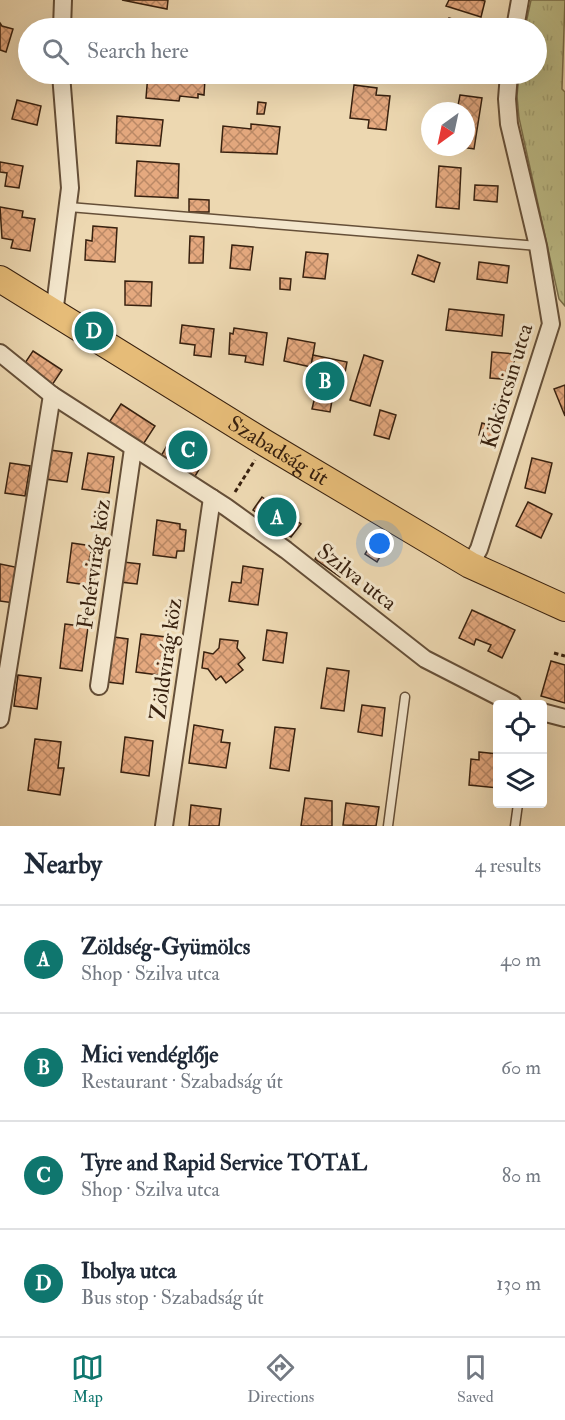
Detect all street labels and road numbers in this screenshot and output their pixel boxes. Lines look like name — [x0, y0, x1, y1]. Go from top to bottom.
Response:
street label: Kökörcsin utca — [475, 319, 540, 452]
street label: Szabadság út — [223, 409, 334, 492]
street label: Fehérvirág köz — [71, 497, 117, 631]
street label: Szilva utca — [311, 537, 403, 617]
street label: Zöldvirág köz — [144, 596, 188, 722]

